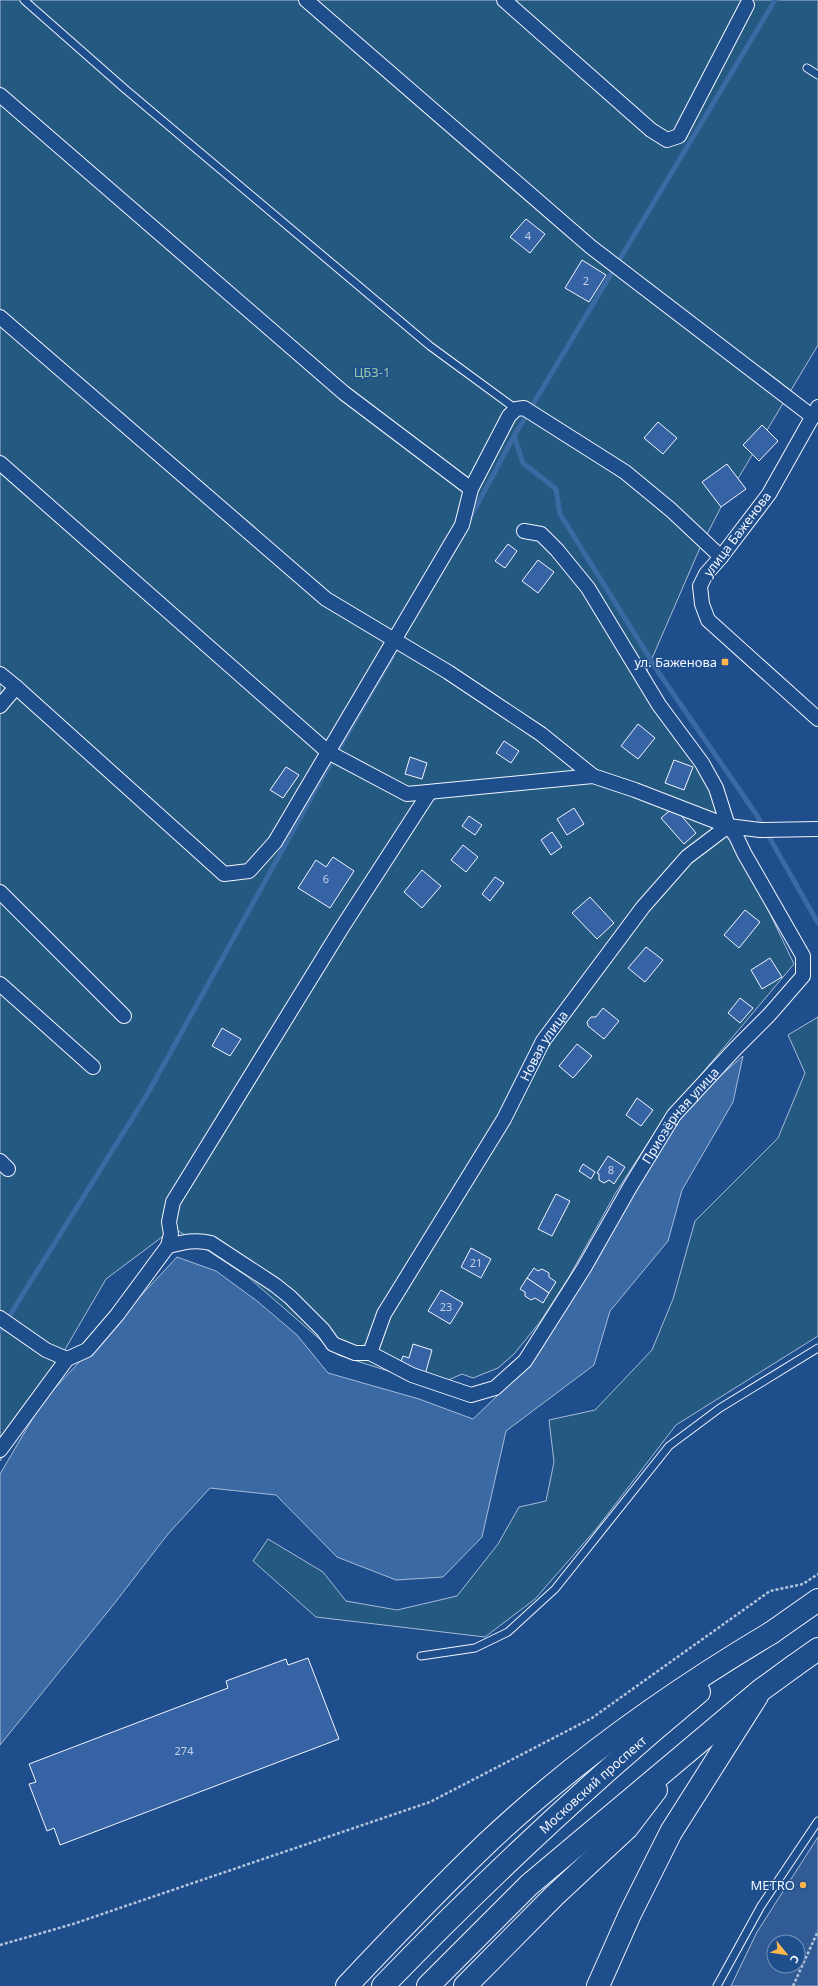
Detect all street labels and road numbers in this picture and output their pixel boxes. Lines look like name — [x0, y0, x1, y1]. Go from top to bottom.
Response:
street label: улица Баженова — [699, 488, 775, 580]
street label: Новая улица — [515, 1007, 572, 1084]
street label: Приозёрная улица — [637, 1063, 723, 1167]
street label: Московский проспект — [535, 1731, 650, 1837]

